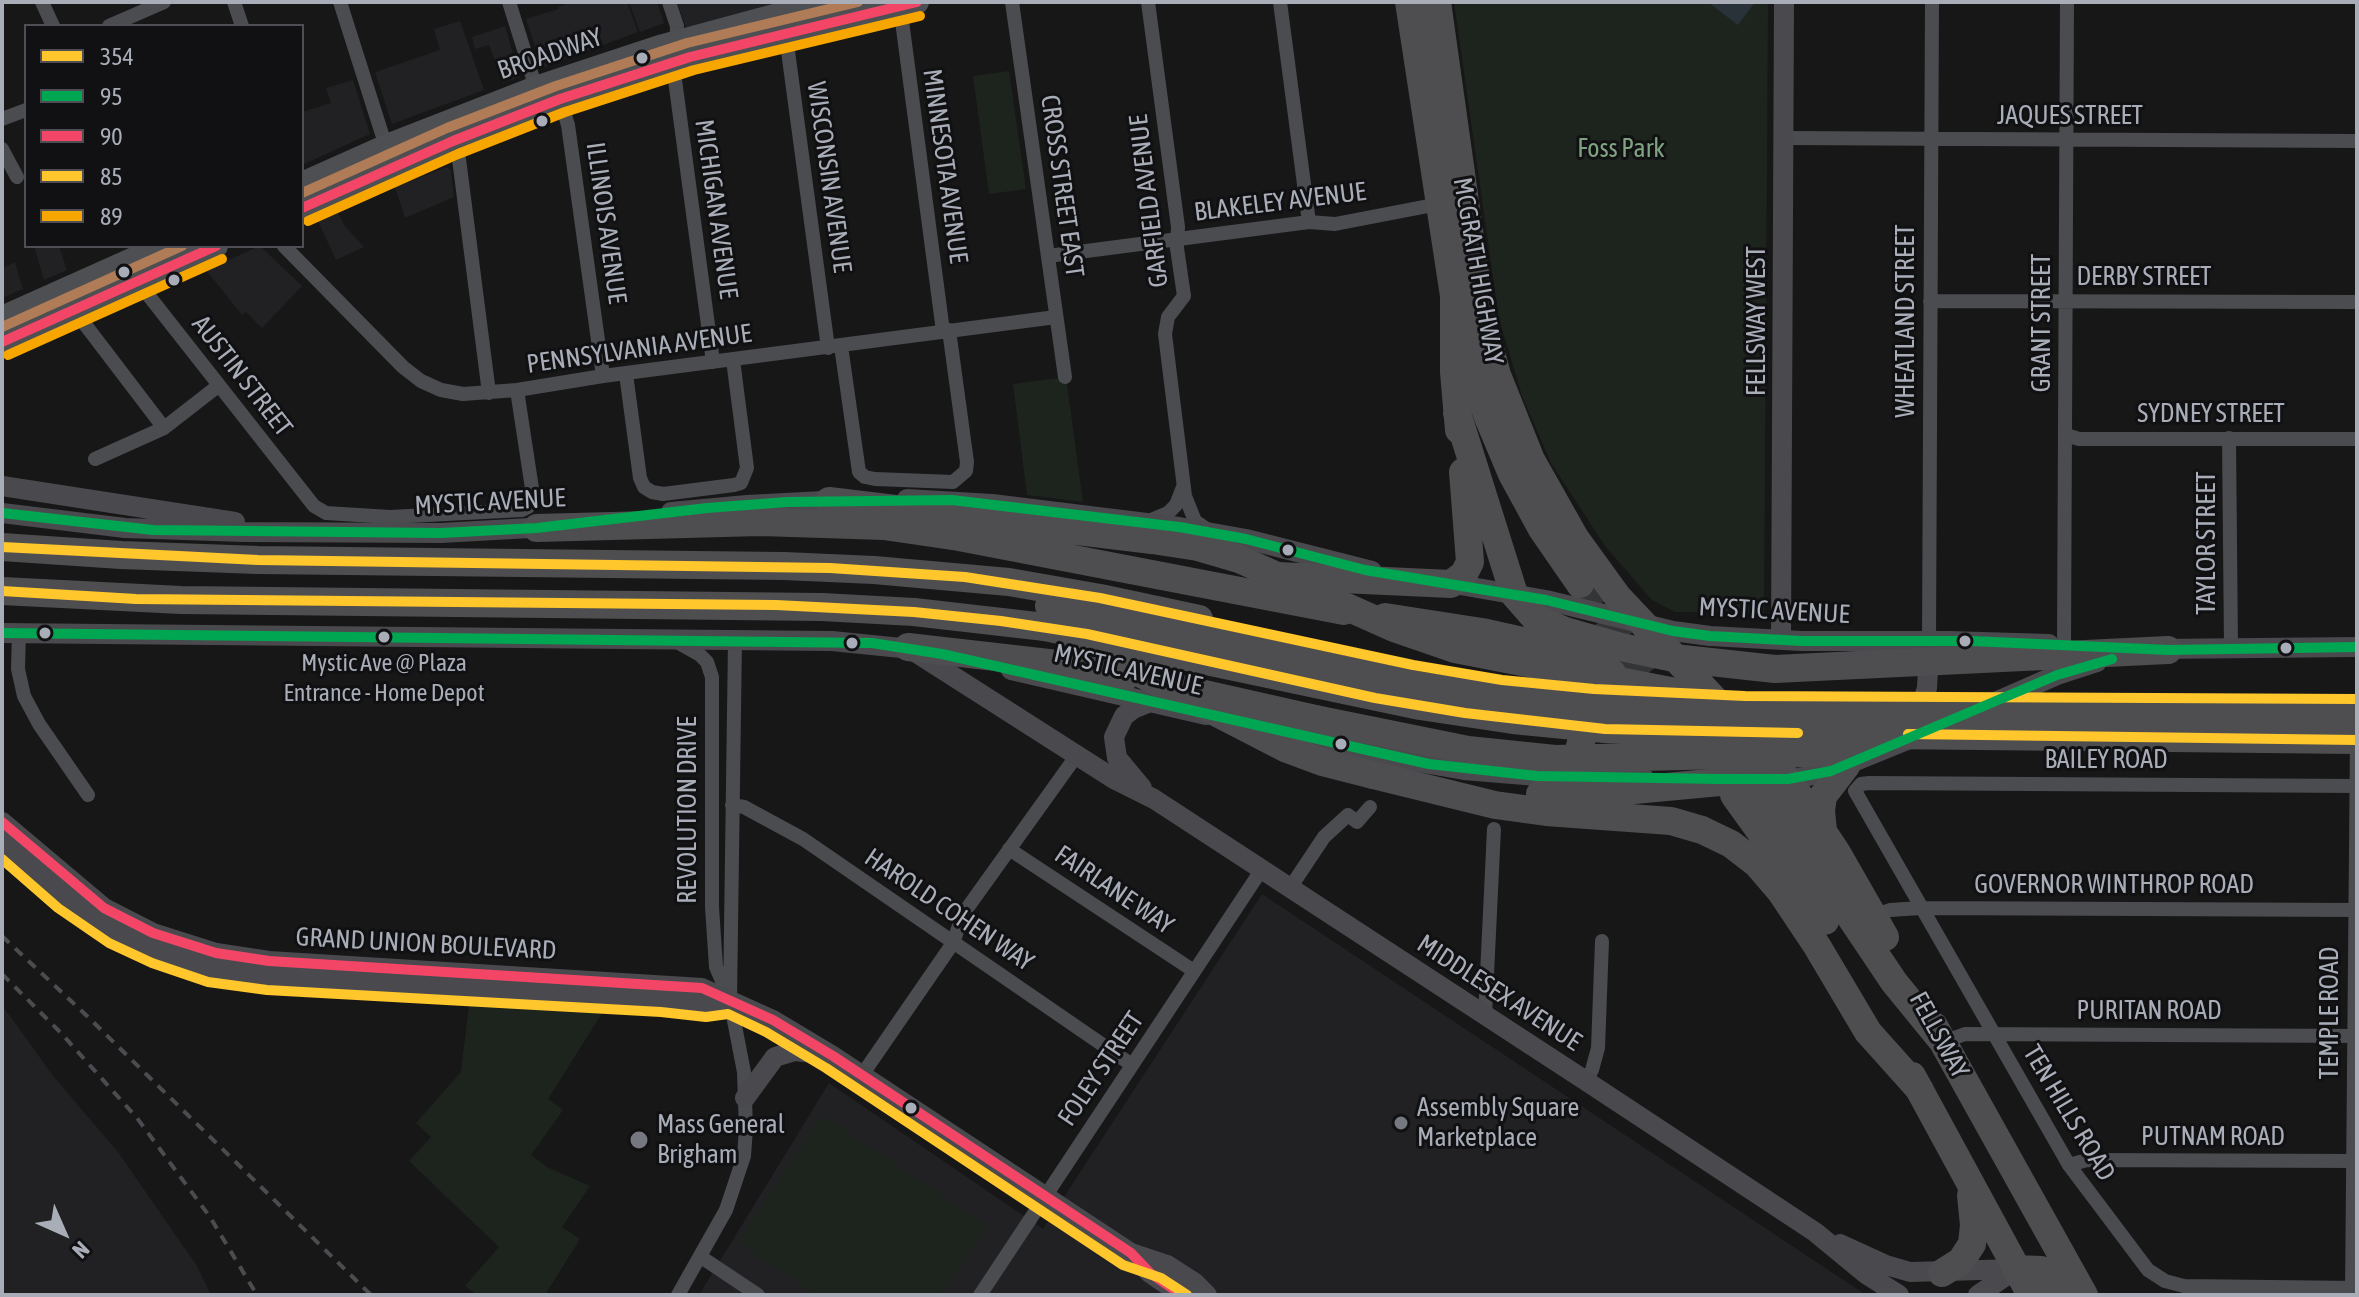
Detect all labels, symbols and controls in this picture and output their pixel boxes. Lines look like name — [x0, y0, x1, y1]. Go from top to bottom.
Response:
street label: BROADWAY — [494, 22, 606, 86]
legend — [24, 24, 304, 248]
text: 354 — [100, 43, 134, 70]
unlabelled marker — [634, 50, 650, 66]
street label: MINNESOTA AVENUE — [916, 67, 974, 265]
street label: WISCONSIN AVENUE — [800, 80, 858, 274]
text: 95 — [100, 83, 123, 110]
street label: CROSS STREET EAST — [1034, 93, 1090, 279]
street label: JAQUES STREET — [1997, 100, 2143, 132]
unlabelled marker — [534, 113, 550, 129]
street label: GARFIELD AVENUE — [1123, 113, 1175, 289]
street label: MICHIGAN AVENUE — [688, 117, 744, 301]
text: 90 — [100, 123, 123, 150]
park label: Foss Park — [1577, 133, 1665, 165]
street label: ILLINOIS AVENUE — [579, 140, 633, 306]
text: 85 — [100, 163, 123, 190]
street label: MCGRATH HIGHWAY — [1446, 175, 1510, 367]
street label: BLAKELEY AVENUE — [1192, 176, 1368, 228]
text: 89 — [100, 203, 123, 230]
street label: WHEATLAND STREET — [1890, 224, 1922, 418]
street label: FELLSWAY WEST — [1741, 246, 1773, 396]
street label: GRANT STREET — [2026, 254, 2058, 392]
street label: DERBY STREET — [2077, 261, 2211, 293]
unlabelled marker — [116, 264, 132, 280]
unlabelled marker — [166, 272, 182, 288]
street label: AUSTIN STREET — [185, 309, 299, 443]
street label: PENNSYLVANIA AVENUE — [525, 318, 753, 380]
street label: SYDNEY STREET — [2137, 398, 2285, 430]
street label: TAYLOR STREET — [2191, 471, 2223, 615]
street label: MYSTIC AVENUE — [414, 482, 566, 522]
unlabelled marker — [1280, 542, 1296, 558]
street label: MYSTIC AVENUE — [1698, 591, 1850, 631]
unlabelled marker — [37, 625, 53, 641]
marker: Mystic Ave @ Plaza Entrance - Home Depot — [376, 629, 392, 645]
unlabelled marker — [1957, 633, 1973, 649]
unlabelled marker — [844, 635, 860, 651]
street label: MYSTIC AVENUE — [1051, 638, 1205, 702]
unlabelled marker — [2278, 640, 2294, 656]
place label: Mystic Ave @ Plaza Entrance - Home Depot — [283, 649, 485, 705]
street label: REVOLUTION DRIVE — [672, 716, 704, 904]
unlabelled marker — [1333, 736, 1349, 752]
street label: BAILEY ROAD — [2044, 744, 2168, 776]
street label: FAIRLANE WAY — [1049, 839, 1179, 941]
street label: HAROLD COHEN WAY — [859, 842, 1039, 978]
street label: GOVERNOR WINTHROP ROAD — [1974, 869, 2254, 901]
street label: GRAND UNION BOULEVARD — [295, 922, 557, 966]
street label: MIDDLESEX AVENUE — [1411, 928, 1587, 1058]
street label: TEMPLE ROAD — [2314, 947, 2346, 1079]
street label: FELLSWAY — [1903, 986, 1975, 1084]
street label: PURITAN ROAD — [2077, 995, 2221, 1027]
street label: FOLEY STREET — [1051, 1006, 1151, 1132]
street label: TEN HILLS ROAD — [2016, 1039, 2122, 1187]
place label: Assembly Square Marketplace — [1417, 1092, 1579, 1154]
unlabelled marker — [903, 1100, 919, 1116]
place label: Mass General Brigham — [657, 1109, 785, 1170]
marker: Assembly Square Marketplace — [1392, 1114, 1410, 1132]
street label: PUTNAM ROAD — [2141, 1121, 2285, 1153]
marker: Mass General Brigham — [628, 1129, 650, 1151]
north arrow — [24, 1193, 104, 1273]
text: N — [67, 1236, 95, 1264]

